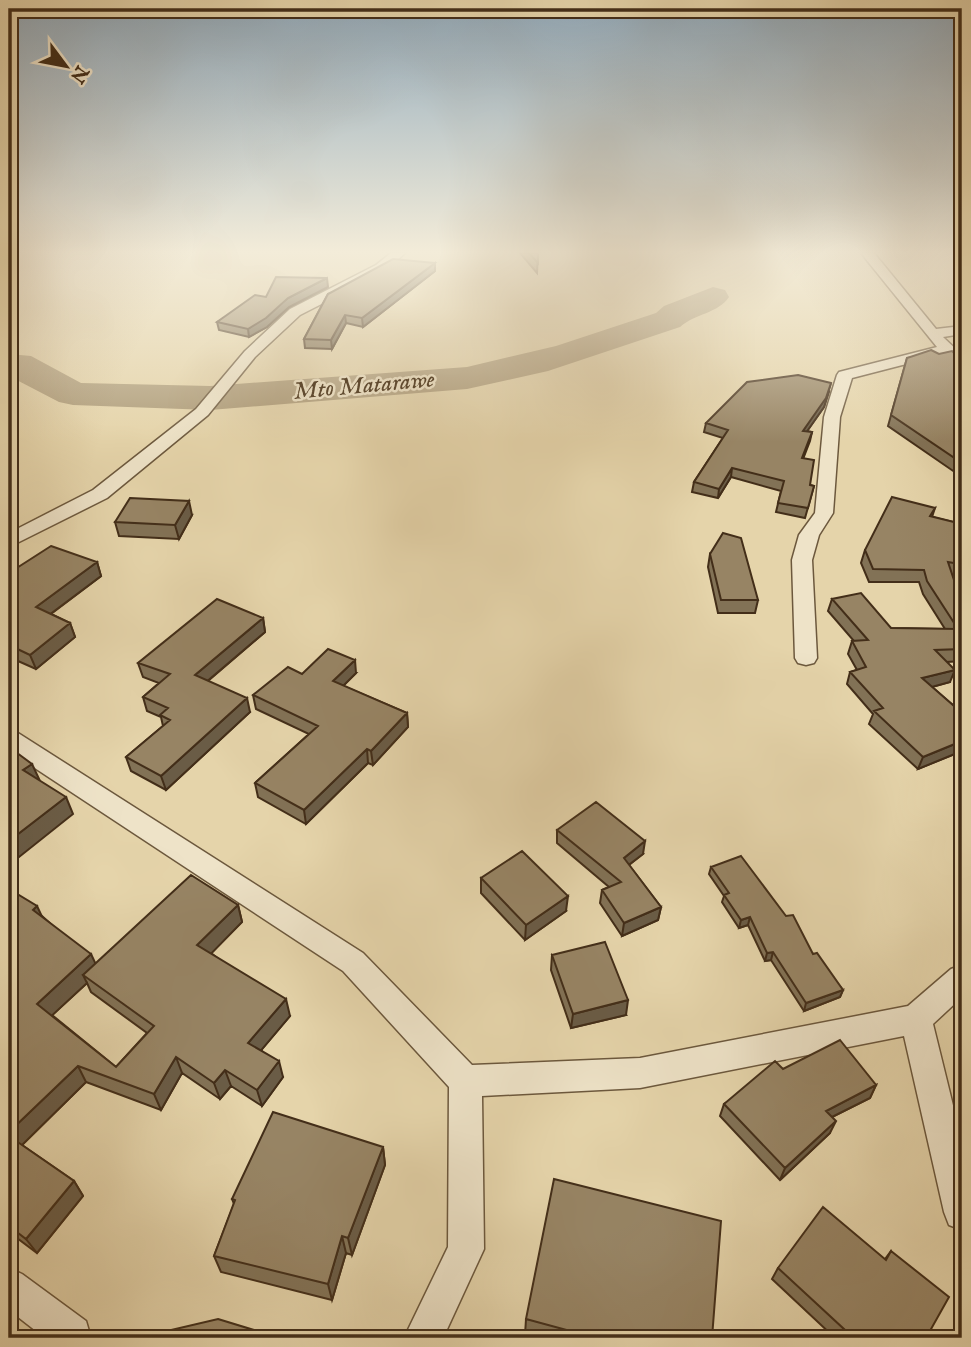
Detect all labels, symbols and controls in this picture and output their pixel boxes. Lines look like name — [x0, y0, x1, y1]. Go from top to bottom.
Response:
north arrow — [32, 32, 102, 102]
text: N — [64, 60, 94, 88]
water label: Mto Matarawe — [292, 364, 436, 408]

